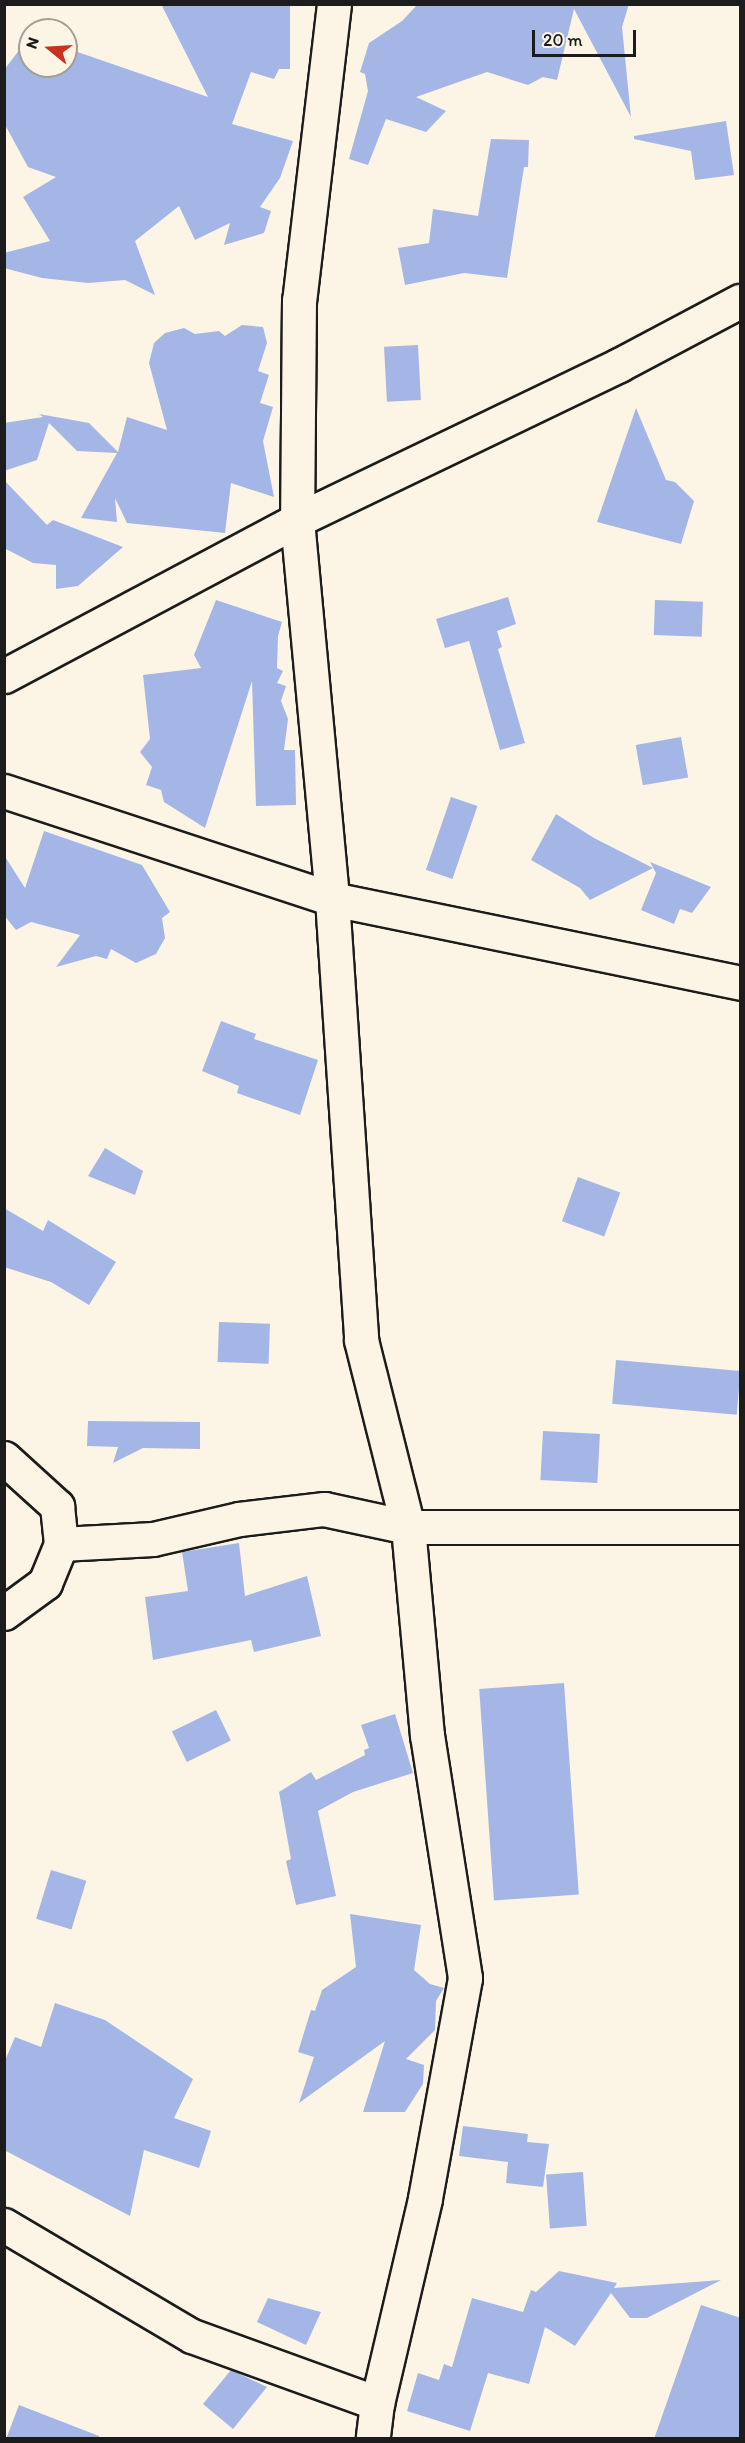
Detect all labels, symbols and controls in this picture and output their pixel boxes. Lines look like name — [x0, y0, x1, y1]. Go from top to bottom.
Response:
north arrow — [18, 18, 78, 78]
scale bar — [535, 18, 638, 56]
text: 20 m — [543, 29, 583, 51]
text: N — [22, 35, 43, 51]

